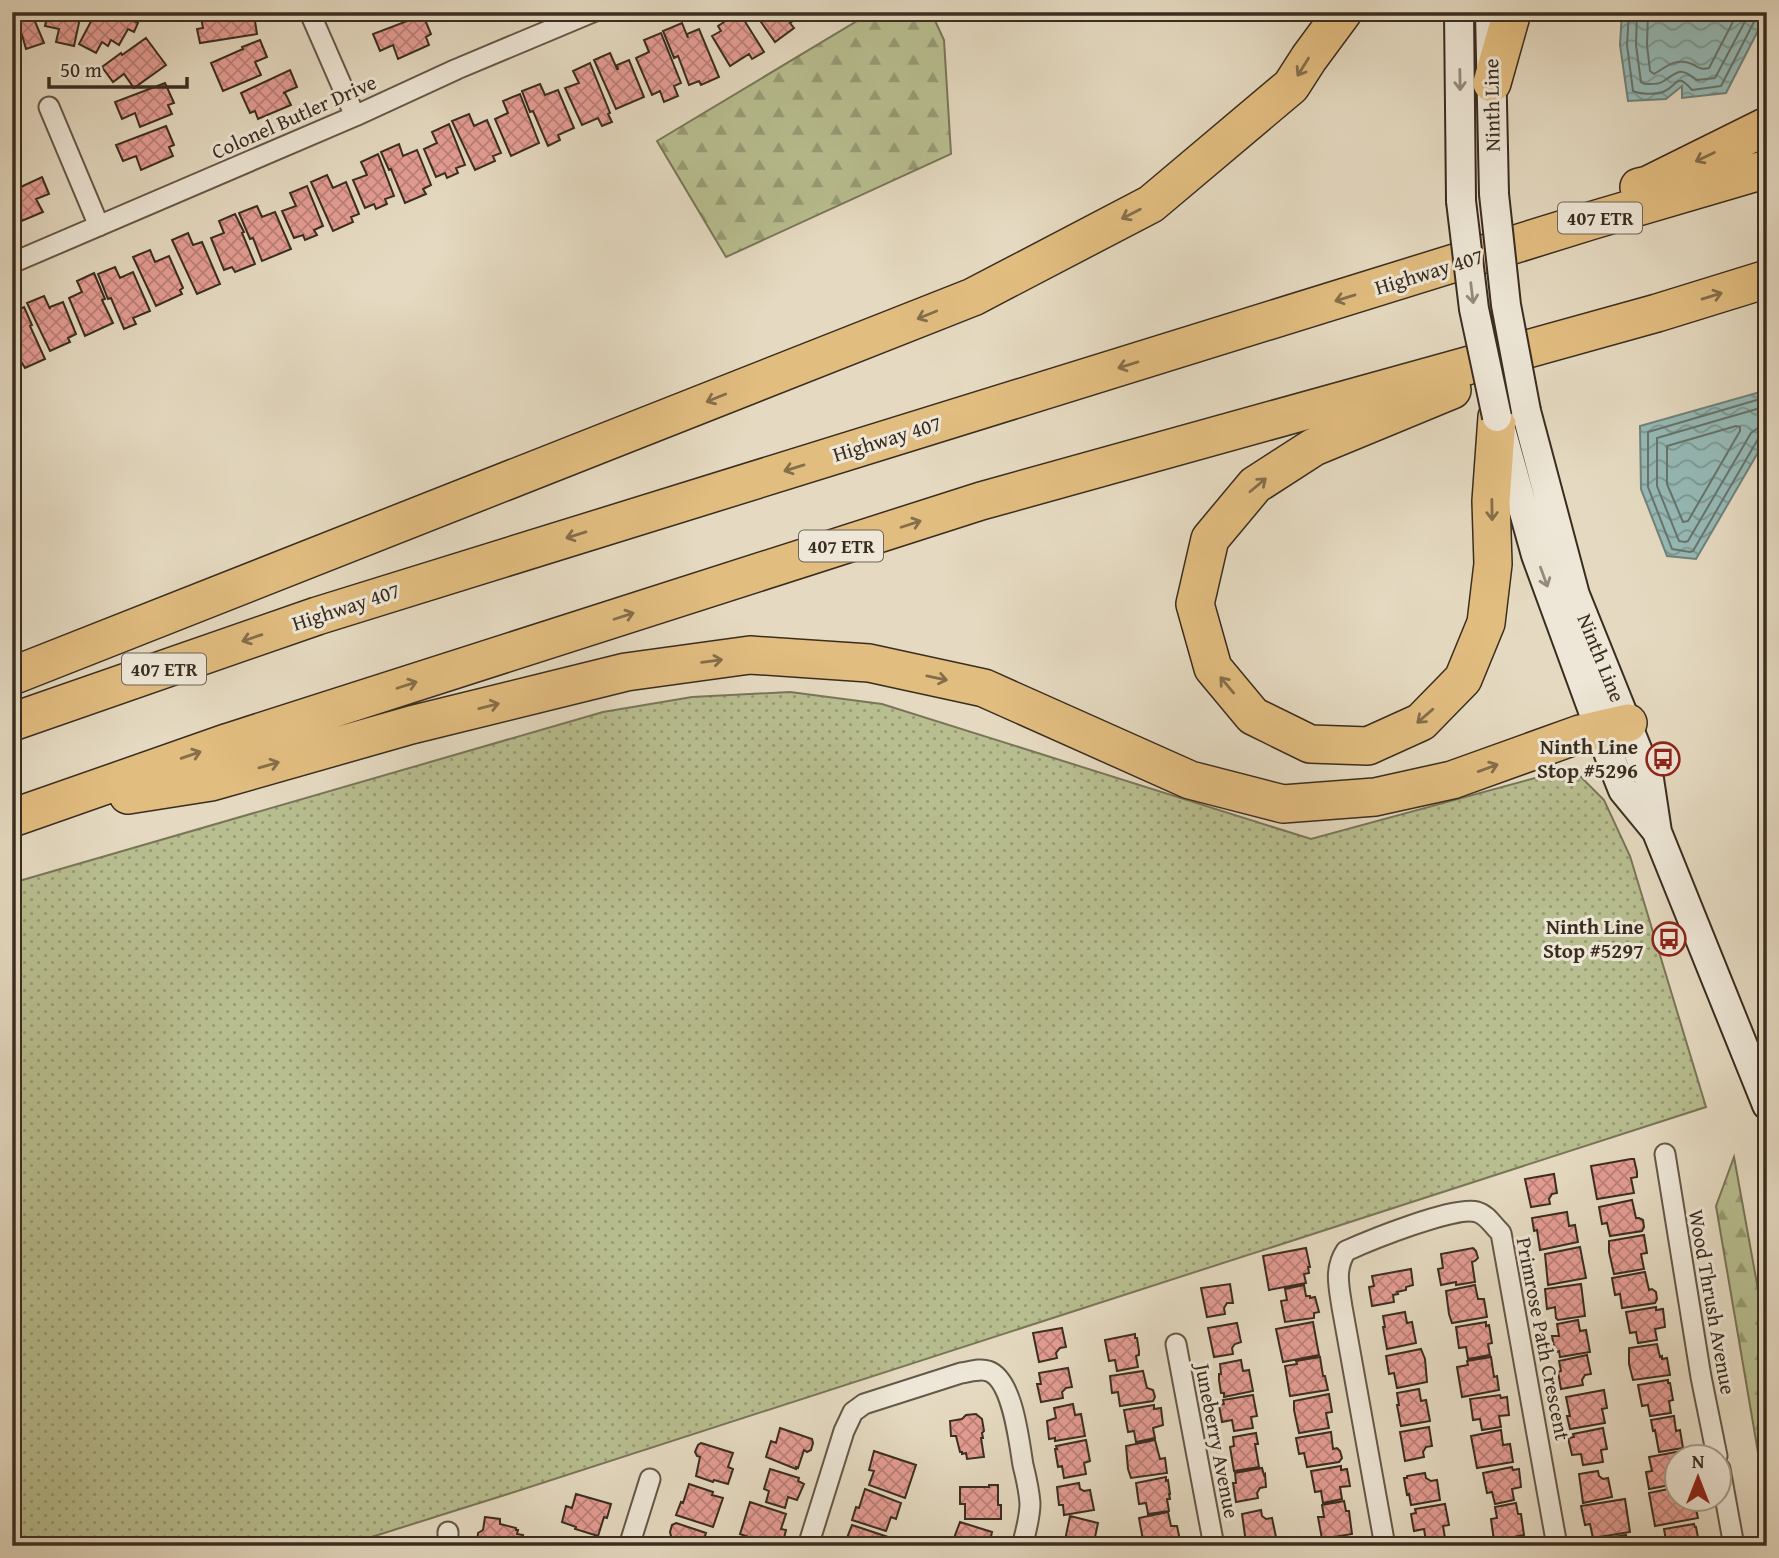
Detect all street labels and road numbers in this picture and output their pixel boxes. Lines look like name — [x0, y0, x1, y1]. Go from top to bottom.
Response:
street label: Ninth Line — [1475, 58, 1508, 152]
street label: Colonel Butler Drive — [206, 66, 381, 167]
road number: 407 ETR — [1558, 202, 1642, 233]
street label: Highway 407 — [1371, 240, 1487, 303]
street label: Highway 407 — [829, 407, 945, 470]
road number: 407 ETR — [799, 530, 883, 562]
street label: Highway 407 — [288, 574, 404, 639]
street label: Ninth Line — [1570, 609, 1633, 707]
road number: 407 ETR — [122, 654, 206, 684]
street label: Wood Thrush Avenue — [1681, 1207, 1744, 1397]
street label: Primrose Path Crescent — [1509, 1235, 1578, 1444]
street label: Juneberry Avenue — [1187, 1358, 1248, 1521]

